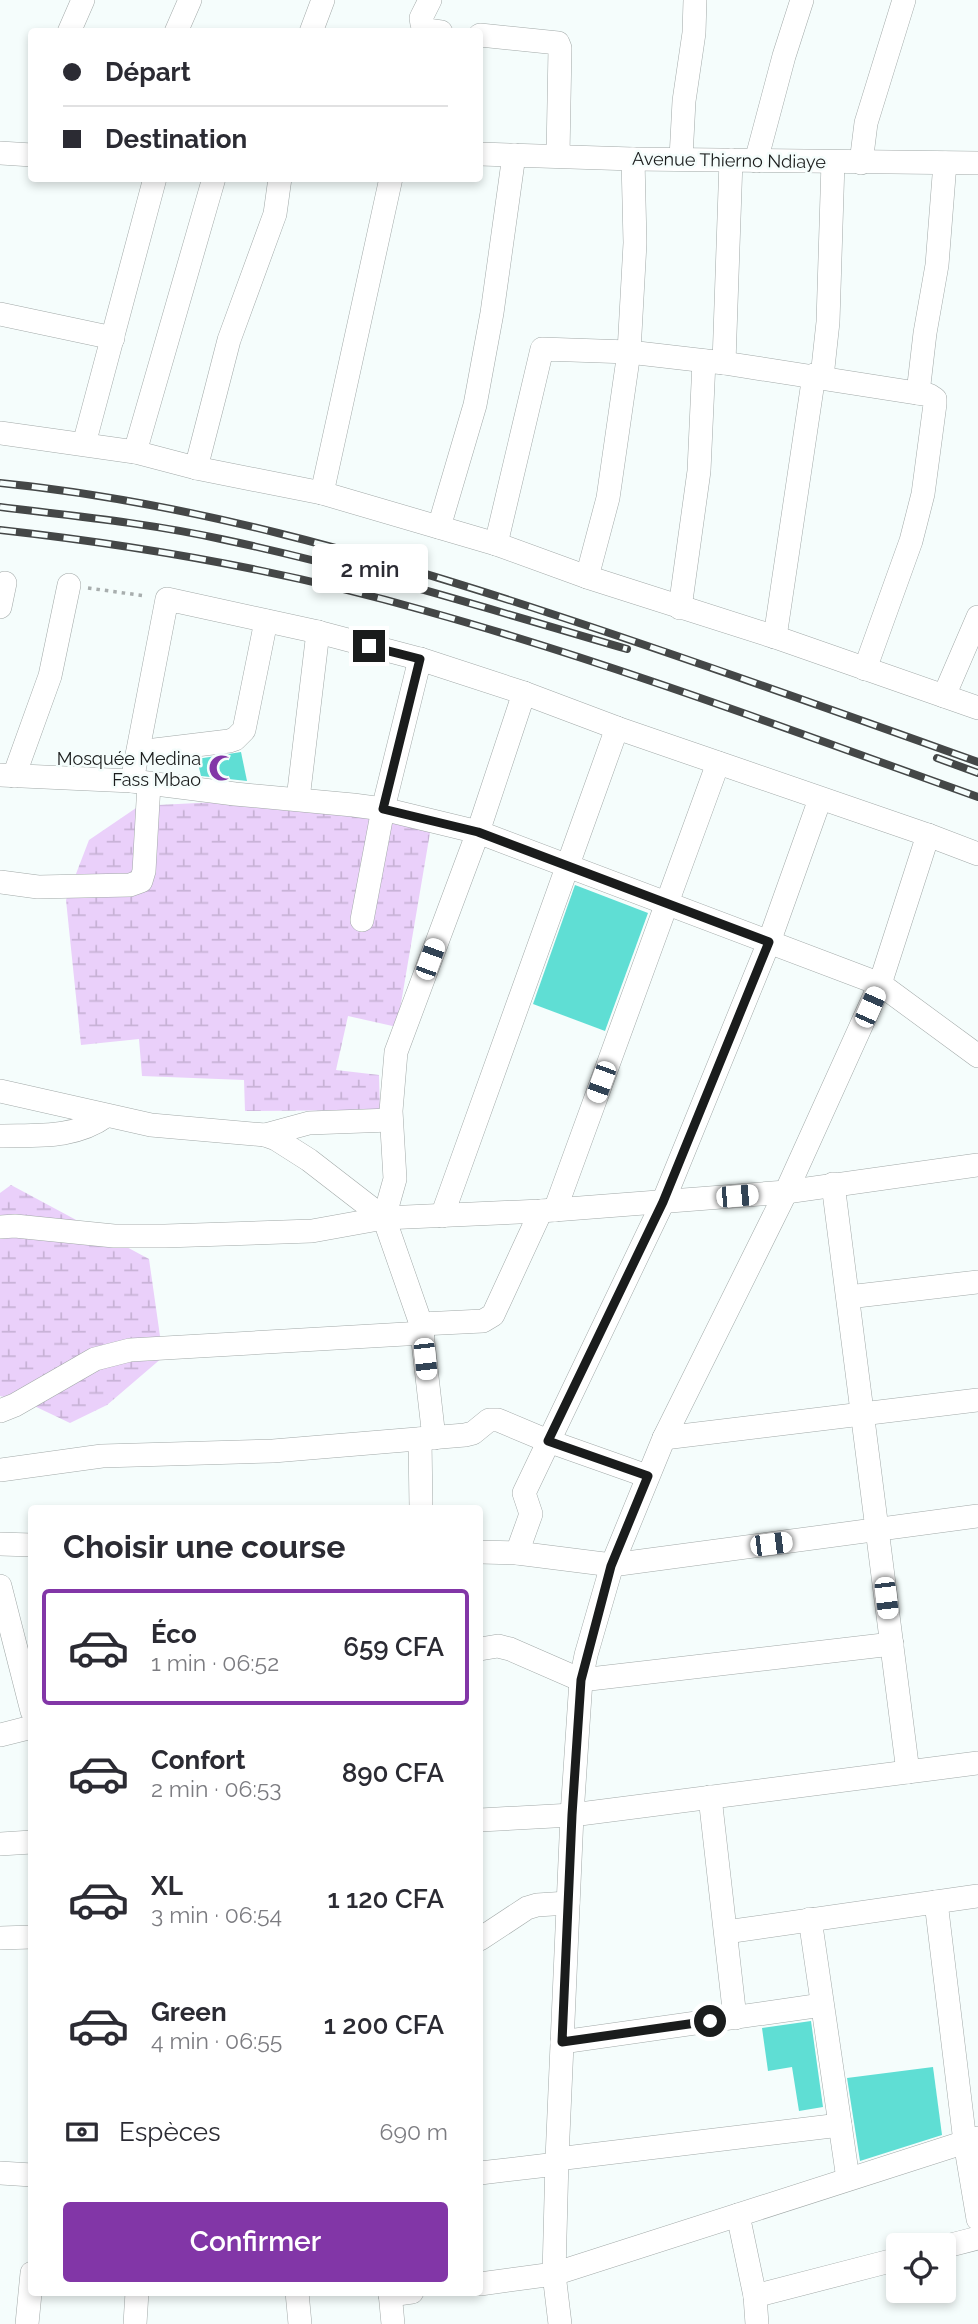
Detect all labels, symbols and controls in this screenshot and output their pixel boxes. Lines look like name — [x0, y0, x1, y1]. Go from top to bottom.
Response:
text: Départ — [105, 57, 191, 87]
text: Destination — [105, 124, 247, 154]
street label: Avenue Thierno Ndiaye — [632, 148, 826, 172]
callout: 2 min — [311, 544, 427, 594]
text: 2 min — [341, 555, 399, 582]
route end — [353, 630, 385, 662]
place label: Mosquée Medina Fass Mbao — [57, 748, 201, 790]
mosque icon: Mosquée Medina Fass Mbao — [207, 753, 237, 783]
car — [413, 936, 448, 982]
car — [852, 984, 889, 1030]
car — [584, 1059, 619, 1105]
car — [716, 1184, 759, 1208]
car — [413, 1337, 438, 1381]
text: Choisir une course — [63, 1528, 346, 1565]
car — [749, 1531, 794, 1557]
car — [874, 1576, 899, 1620]
icon: car — [67, 1616, 130, 1679]
text: Éco — [151, 1619, 197, 1649]
text: 659 CFA — [343, 1632, 444, 1662]
text: 1 min · 06:52 — [151, 1649, 279, 1676]
icon: car — [67, 1742, 130, 1805]
text: Confort — [151, 1745, 245, 1775]
text: 890 CFA — [342, 1758, 444, 1788]
text: 2 min · 06:53 — [151, 1775, 282, 1802]
icon: car — [67, 1868, 130, 1931]
text: XL — [151, 1871, 183, 1901]
text: 1 120 CFA — [327, 1884, 444, 1914]
text: 3 min · 06:54 — [151, 1901, 282, 1928]
icon: car — [67, 1994, 130, 2057]
text: Green — [151, 1997, 227, 2027]
route start — [694, 2005, 726, 2037]
text: 1 200 CFA — [324, 2010, 444, 2040]
text: 4 min · 06:55 — [151, 2027, 282, 2054]
icon: cash — [63, 2113, 101, 2151]
text: Espèces — [119, 2117, 221, 2147]
text: 690 m — [380, 2118, 448, 2145]
button: Confirmer — [63, 2202, 448, 2282]
map controls — [886, 2233, 956, 2303]
button: locate — [886, 2233, 956, 2303]

